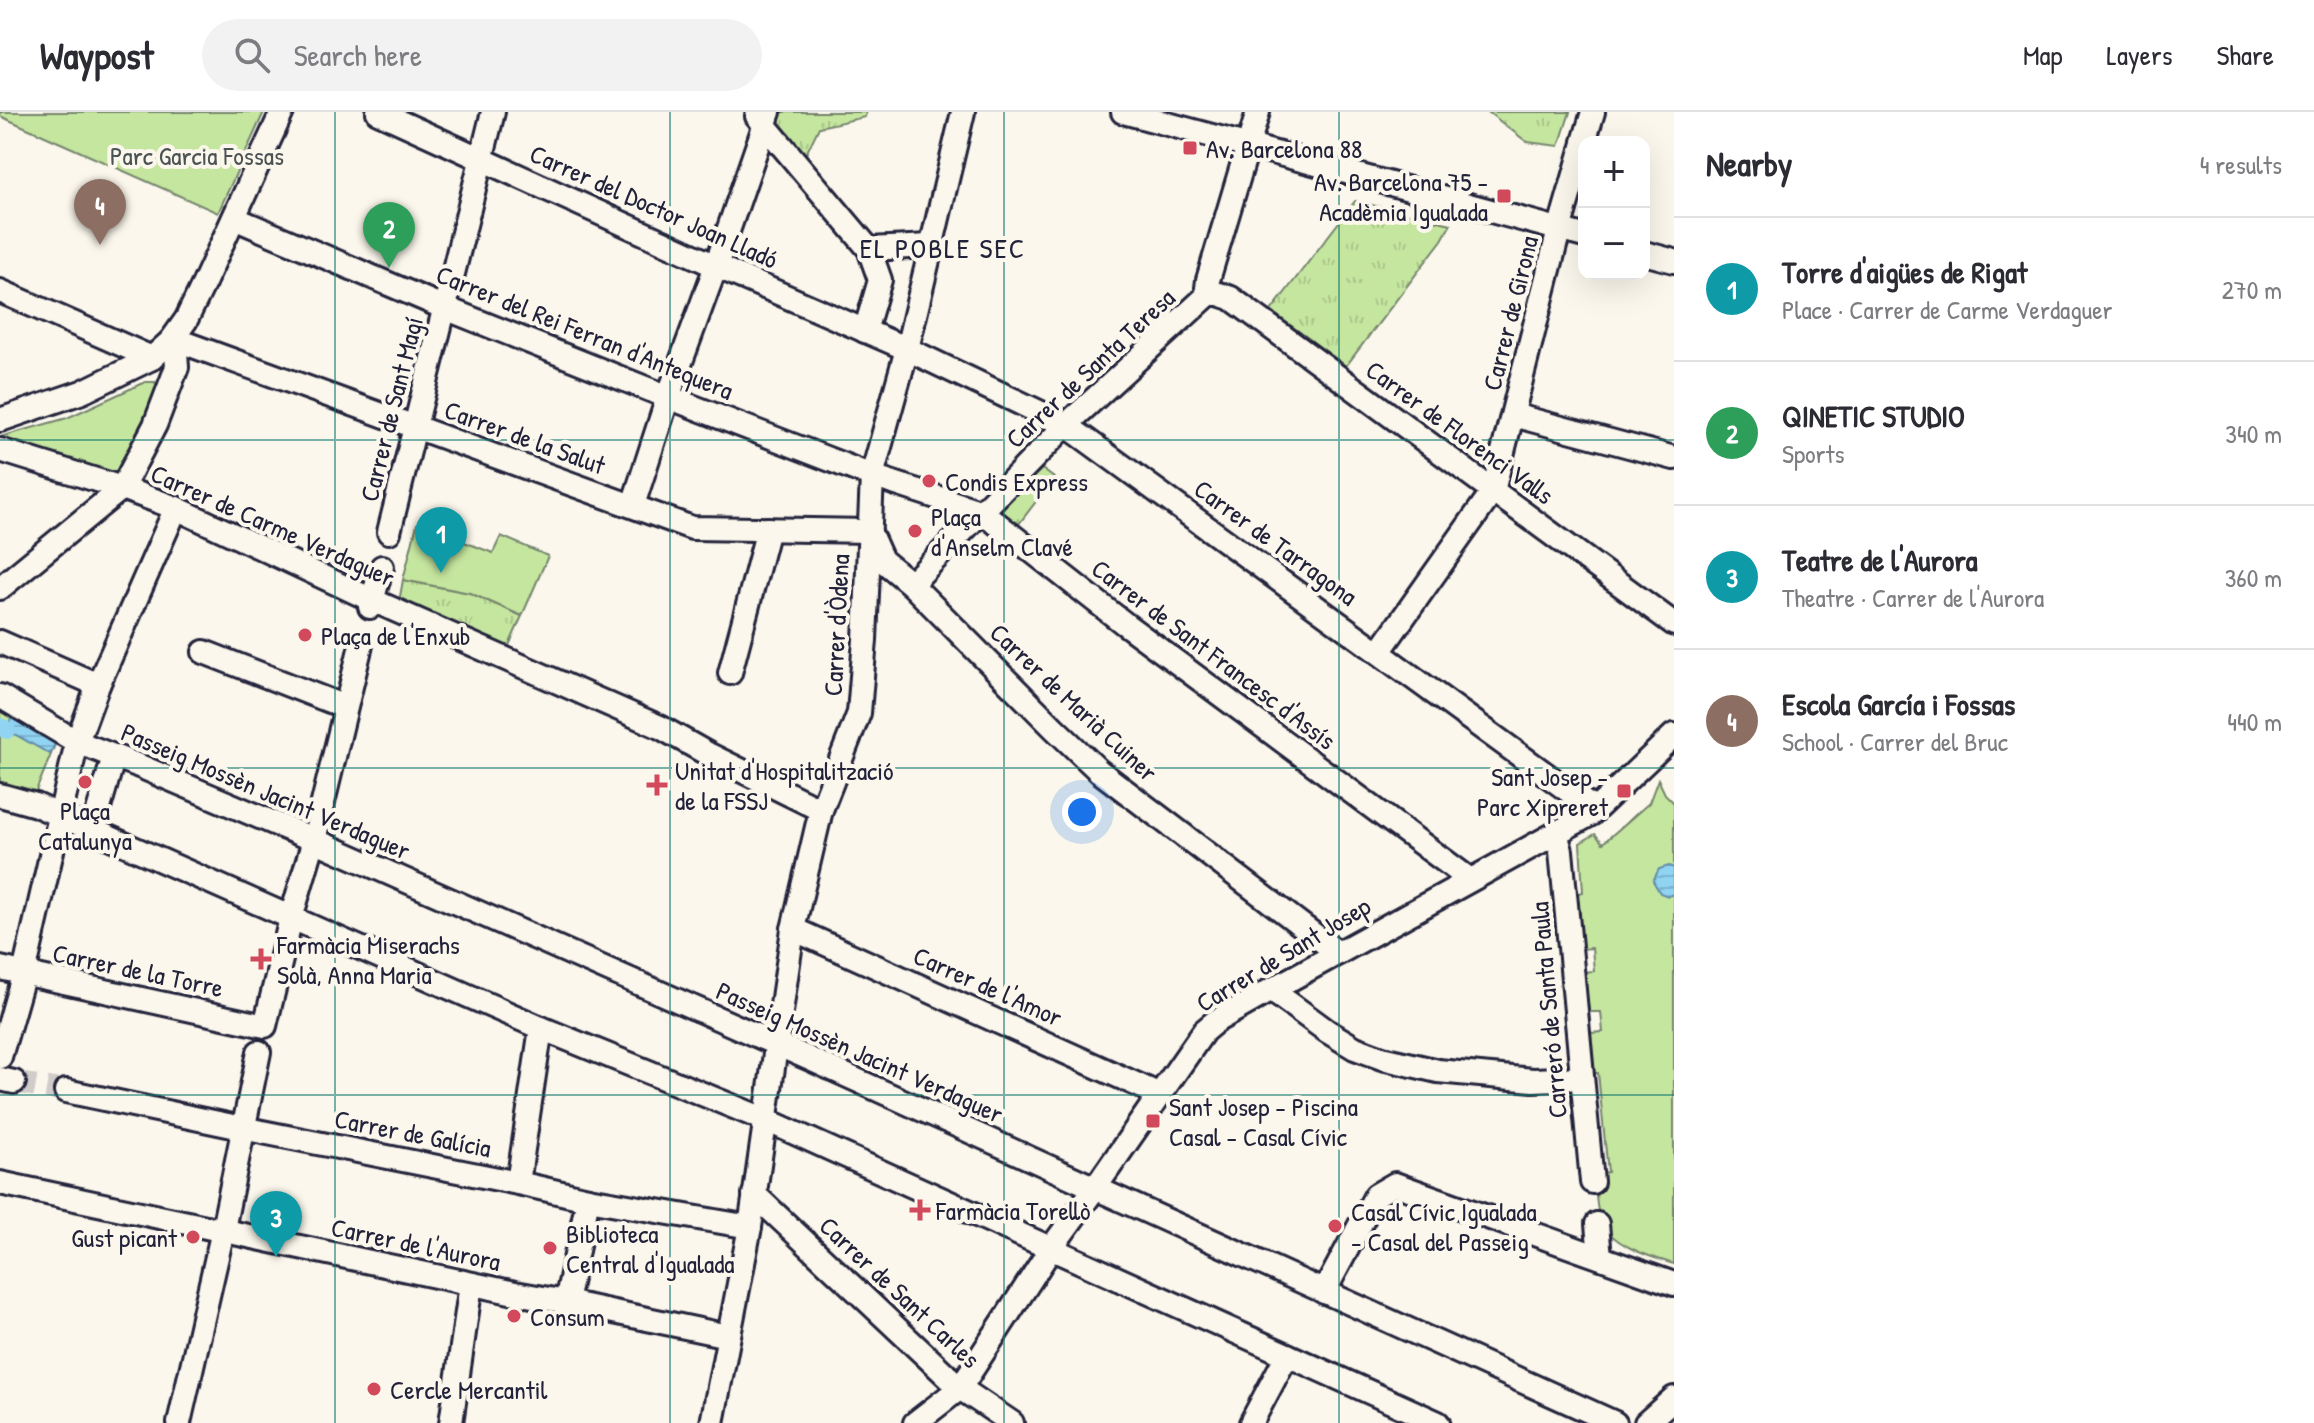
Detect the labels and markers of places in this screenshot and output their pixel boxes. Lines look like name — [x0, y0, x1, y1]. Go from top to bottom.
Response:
place label: Av. Barcelona 88 — [1206, 131, 1362, 166]
marker: Av. Barcelona 88 — [1181, 139, 1199, 157]
place label: Av. Barcelona 75 - Acadèmia Igualada — [1314, 164, 1488, 229]
pin: 4 — [74, 179, 126, 245]
marker: Av. Barcelona 75 - Acadèmia Igualada — [1495, 187, 1513, 205]
pin: 2 — [363, 202, 415, 268]
place label: Condis Express — [945, 464, 1088, 499]
marker: Condis Express — [920, 472, 938, 490]
place label: Plaça d'Anselm Clavé — [931, 499, 1073, 564]
pin: 1 — [415, 507, 467, 573]
marker: Plaça d'Anselm Clavé — [906, 522, 924, 540]
place label: Plaça de l'Enxub — [321, 618, 471, 653]
marker: Plaça de l'Enxub — [296, 626, 314, 644]
place label: Unitat d'Hospitalització de la FSSJ — [675, 753, 893, 818]
place label: Sant Josep - Parc Xipreret — [1477, 759, 1609, 824]
marker: Plaça Catalunya — [76, 773, 94, 791]
marker: Unitat d'Hospitalització de la FSSJ — [646, 774, 668, 796]
marker: Sant Josep - Parc Xipreret — [1615, 782, 1633, 800]
place label: Plaça Catalunya — [38, 793, 132, 858]
place label: Farmàcia Miserachs Solà, Anna Maria — [276, 927, 460, 992]
marker: Farmàcia Miserachs Solà, Anna Maria — [252, 950, 270, 968]
place label: Sant Josep - Piscina Casal - Casal Cívic — [1169, 1089, 1358, 1154]
marker: Sant Josep - Piscina Casal - Casal Cívic — [1144, 1112, 1162, 1130]
pin: 3 — [250, 1191, 302, 1257]
place label: Farmàcia Torellò — [935, 1193, 1091, 1228]
place label: Casal Cívic Igualada - Casal del Passeig — [1351, 1194, 1537, 1259]
marker: Farmàcia Torellò — [911, 1201, 929, 1219]
place label: Biblioteca Central d'Igualada — [566, 1216, 735, 1281]
marker: Casal Cívic Igualada - Casal del Passeig — [1326, 1217, 1344, 1235]
place label: Gust picant — [71, 1220, 178, 1255]
marker: Gust picant — [184, 1228, 202, 1246]
marker: Biblioteca Central d'Igualada — [541, 1239, 559, 1257]
place label: Consum — [530, 1299, 605, 1334]
marker: Consum — [505, 1307, 523, 1325]
place label: Cercle Mercantil — [390, 1372, 548, 1407]
marker: Cercle Mercantil — [365, 1380, 383, 1398]

